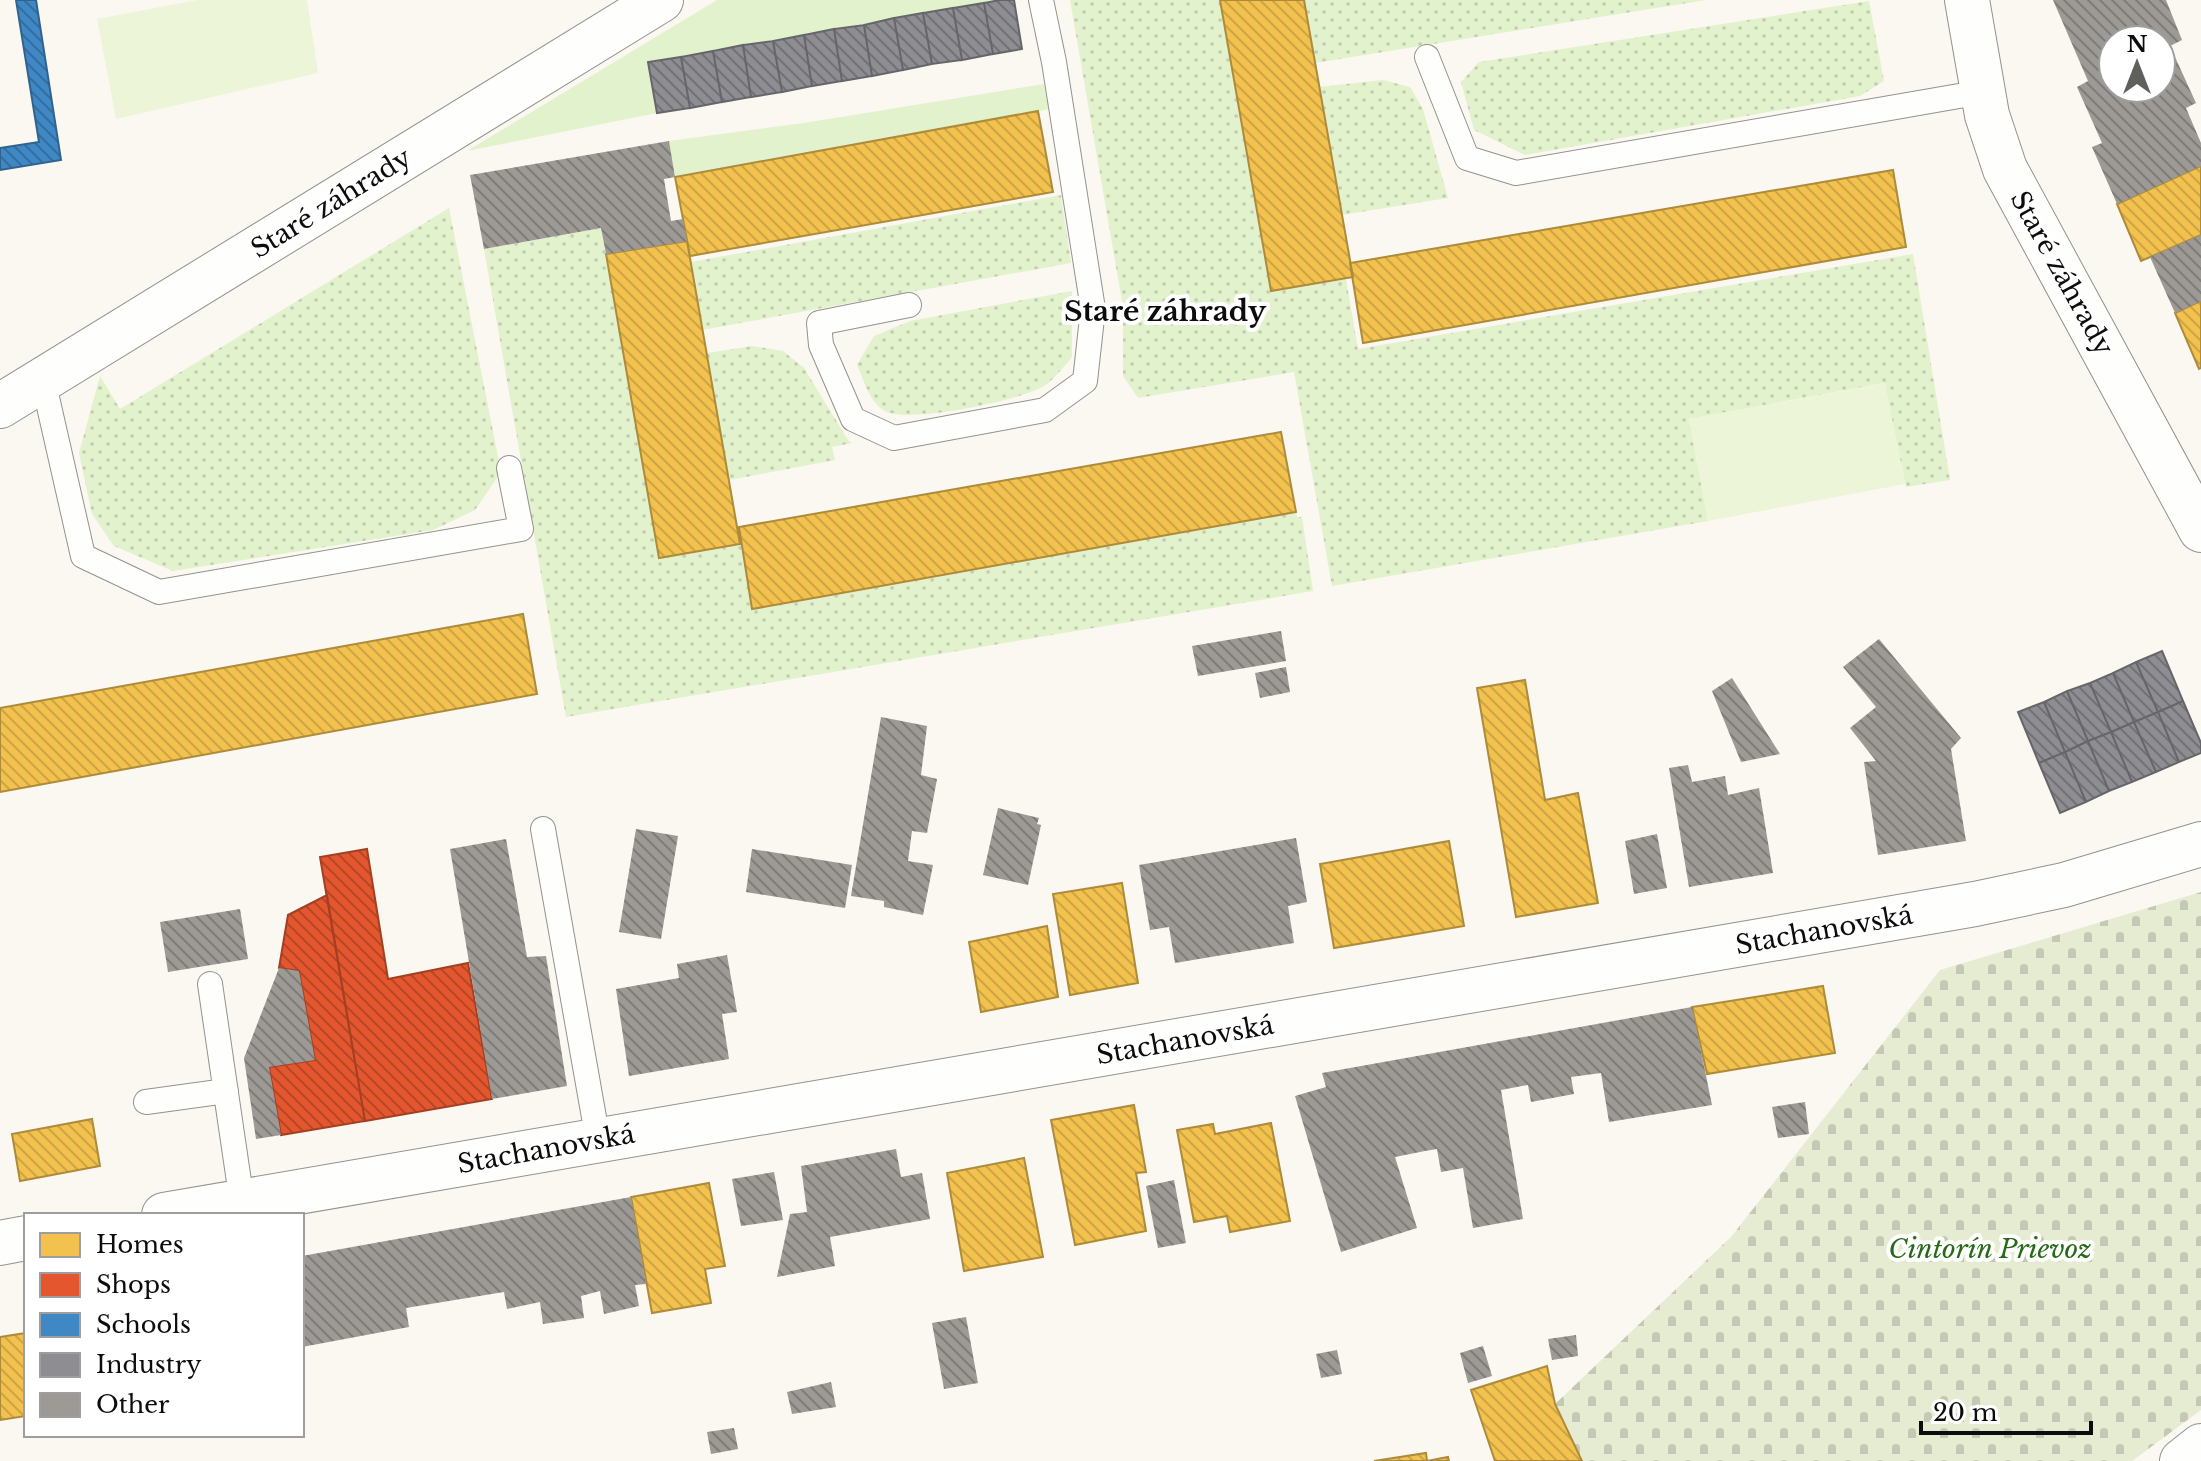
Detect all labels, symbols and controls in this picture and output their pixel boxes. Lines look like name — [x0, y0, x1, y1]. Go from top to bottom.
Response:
north arrow — [2097, 24, 2177, 104]
text: N — [2127, 31, 2148, 58]
street label: Staré záhrady — [245, 141, 417, 265]
street label: Staré záhrady — [2004, 185, 2121, 361]
district label: Staré záhrady — [1064, 294, 1267, 329]
street label: Stachanovská — [1733, 899, 1916, 961]
street label: Stachanovská — [1094, 1009, 1277, 1071]
street label: Stachanovská — [455, 1118, 638, 1180]
legend — [24, 1213, 304, 1437]
text: Homes — [96, 1230, 184, 1259]
park label: Cintorín Prievoz — [1888, 1233, 2092, 1265]
text: Shops — [96, 1270, 171, 1299]
text: Schools — [96, 1310, 191, 1339]
text: Industry — [96, 1350, 202, 1379]
scale bar — [1921, 1385, 2091, 1435]
text: Other — [96, 1390, 170, 1419]
text: 20 m — [1933, 1398, 1998, 1427]

